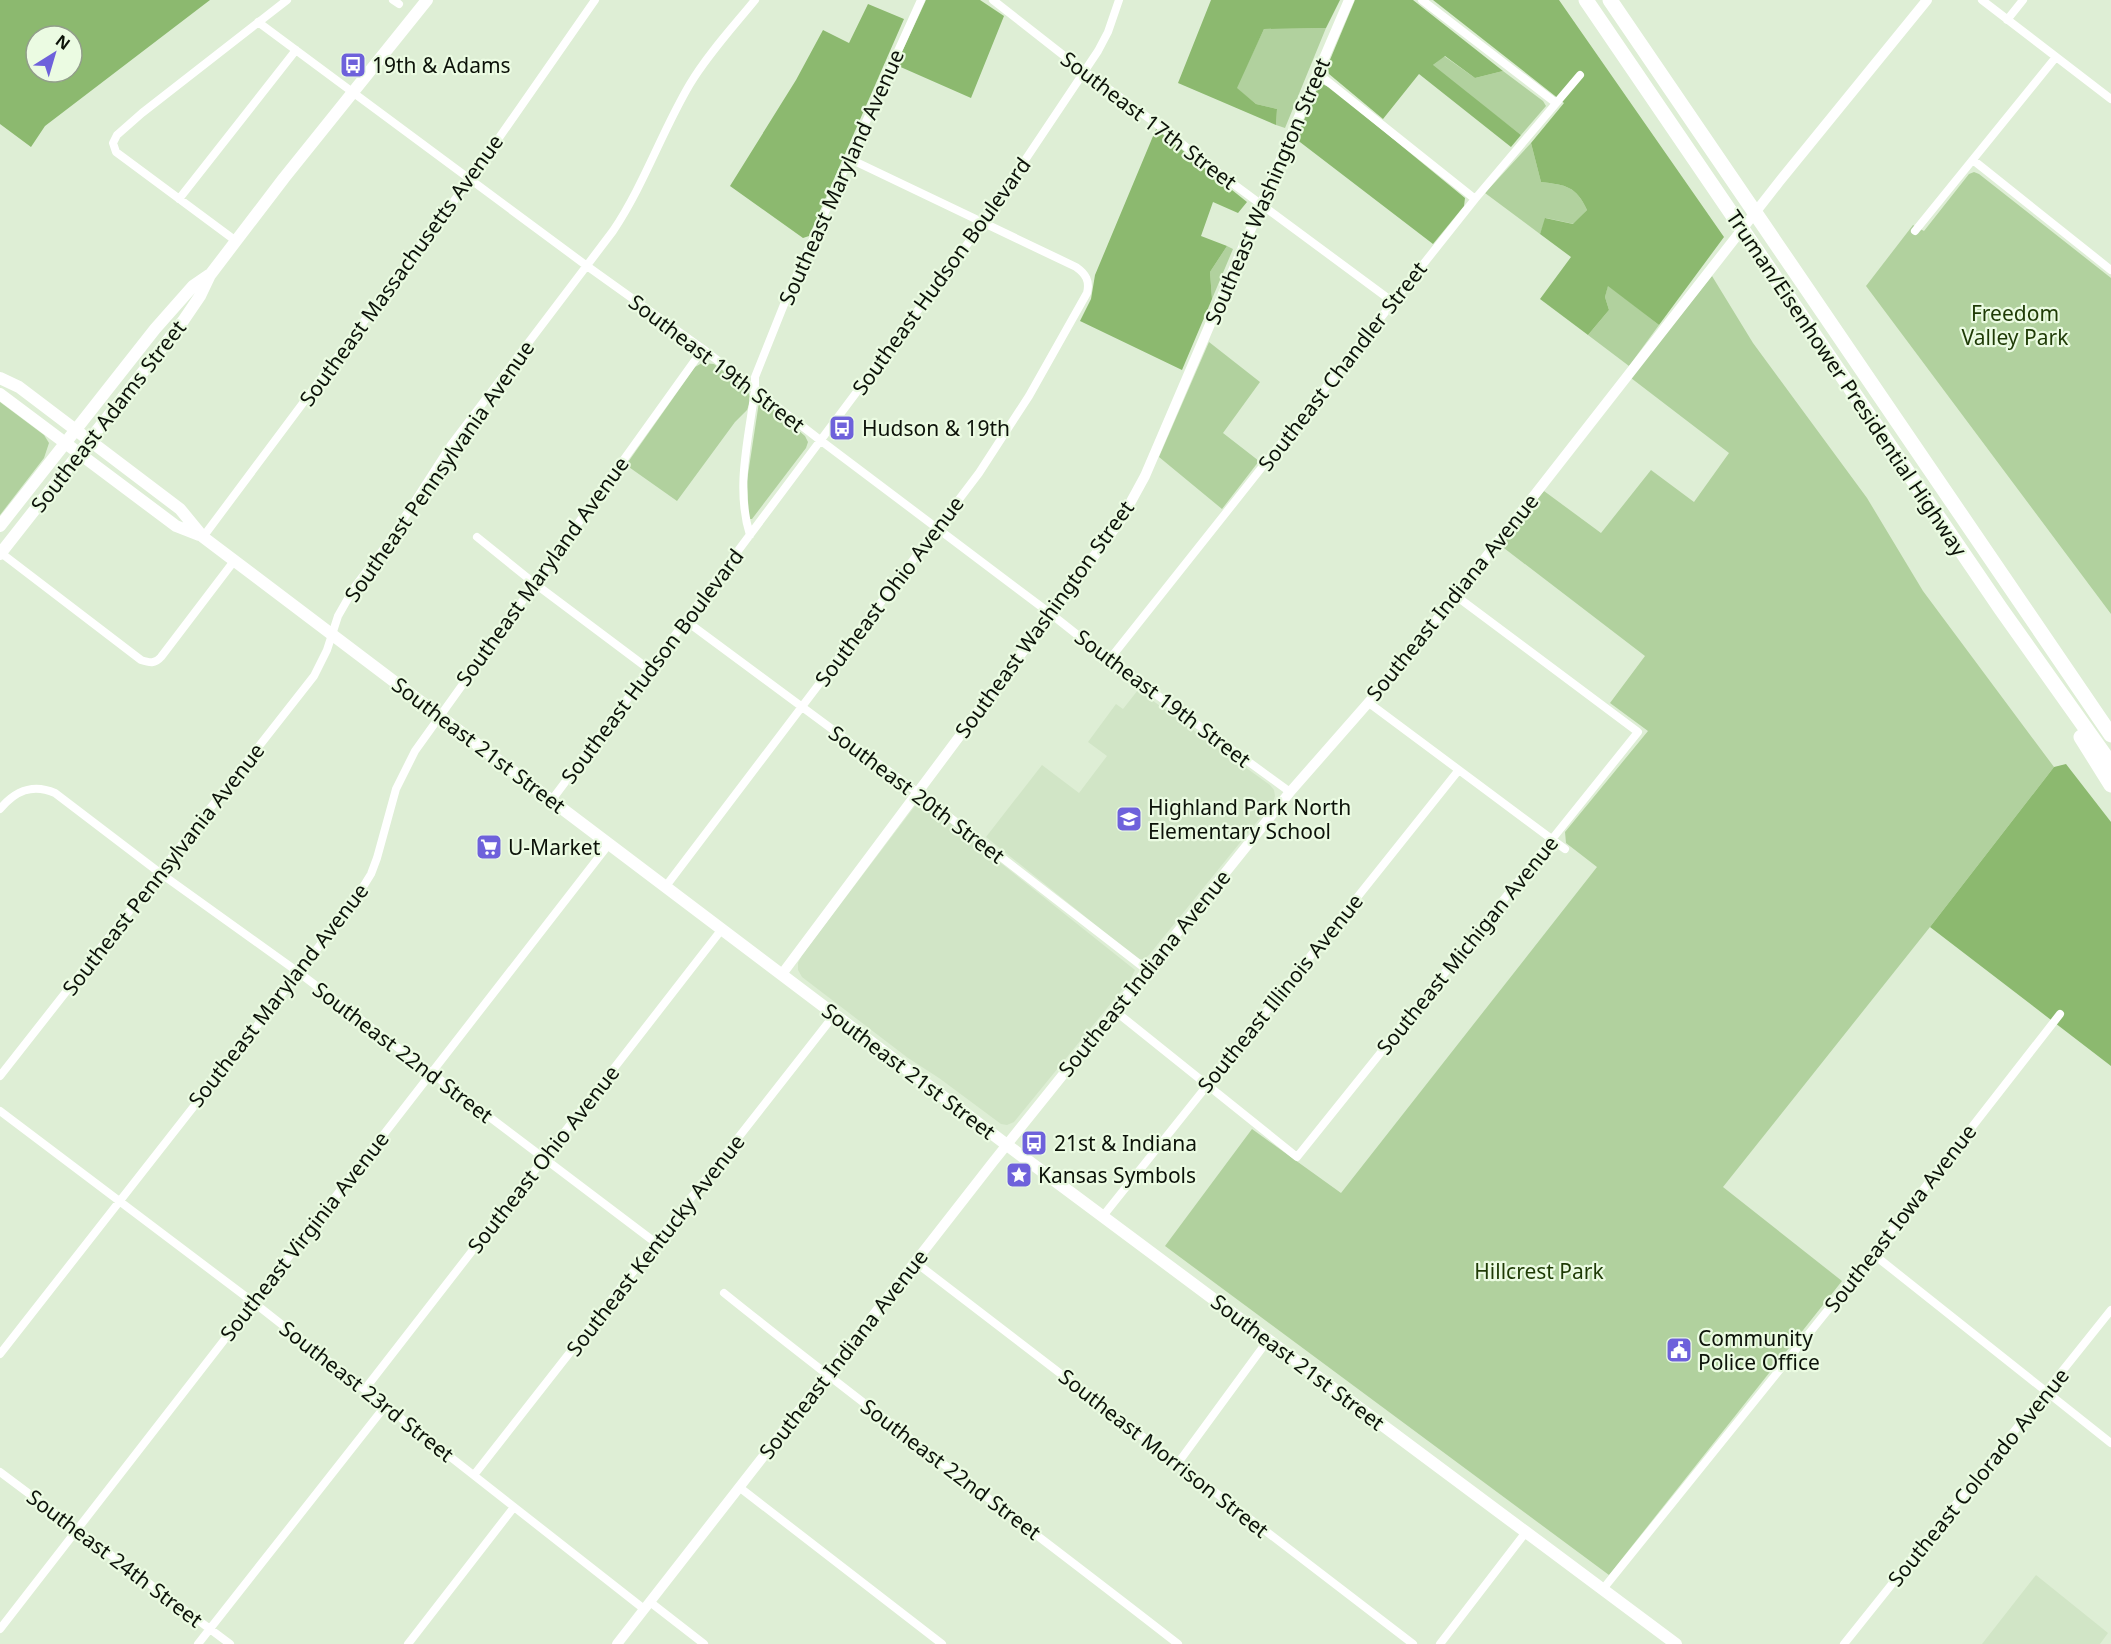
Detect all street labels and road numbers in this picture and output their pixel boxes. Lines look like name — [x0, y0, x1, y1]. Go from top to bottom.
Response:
street label: Southeast Maryland Avenue — [772, 45, 910, 309]
street label: Southeast 17th Street — [1055, 45, 1243, 196]
street label: Southeast Washington Street — [1198, 53, 1336, 329]
street label: Southeast Massachusetts Avenue — [293, 128, 509, 412]
street label: Southeast Hudson Boulevard — [845, 152, 1037, 400]
street label: Truman/Eisenhower Presidential Highway — [1720, 204, 1974, 562]
street label: Southeast Chandler Street — [1251, 255, 1433, 476]
street label: Southeast 19th Street — [623, 288, 811, 439]
street label: Southeast Adams Street — [24, 314, 192, 518]
street label: Southeast Pennsylvania Avenue — [338, 335, 540, 607]
street label: Southeast Maryland Avenue — [449, 451, 635, 691]
street label: Southeast Indiana Avenue — [1360, 488, 1544, 706]
street label: Southeast Ohio Avenue — [808, 490, 970, 692]
street label: Southeast Washington Street — [948, 494, 1140, 743]
street label: Southeast Hudson Boulevard — [554, 543, 750, 789]
street label: Southeast 19th Street — [1069, 623, 1257, 774]
street label: Southeast 21st Street — [387, 671, 572, 820]
street label: Southeast 20th Street — [823, 719, 1011, 870]
street label: Southeast Pennsylvania Avenue — [56, 737, 270, 1001]
street label: Southeast Michigan Avenue — [1370, 830, 1564, 1060]
street label: Southeast Indiana Avenue — [1052, 864, 1236, 1082]
street label: Southeast Maryland Avenue — [182, 877, 374, 1113]
street label: Southeast Illinois Avenue — [1191, 888, 1369, 1098]
street label: Southeast 22nd Street — [307, 975, 499, 1129]
street label: Southeast 21st Street — [817, 997, 1002, 1146]
street label: Southeast Ohio Avenue — [461, 1059, 625, 1259]
street label: Southeast Iowa Avenue — [1818, 1118, 1982, 1318]
street label: Southeast Virginia Avenue — [213, 1125, 395, 1347]
street label: Southeast Kentucky Avenue — [560, 1128, 750, 1362]
street label: Southeast Indiana Avenue — [752, 1243, 934, 1465]
street label: Southeast 21st Street — [1206, 1288, 1391, 1437]
street label: Southeast 23rd Street — [274, 1314, 460, 1468]
street label: Southeast Morrison Street — [1053, 1362, 1275, 1544]
street label: Southeast Colorado Avenue — [1881, 1362, 2075, 1592]
street label: Southeast 22nd Street — [855, 1392, 1047, 1546]
street label: Southeast 24th Street — [21, 1483, 209, 1634]

